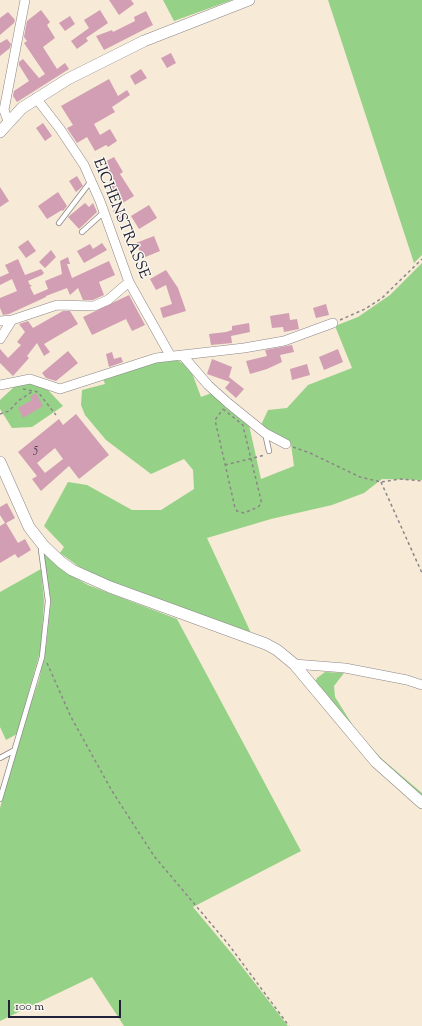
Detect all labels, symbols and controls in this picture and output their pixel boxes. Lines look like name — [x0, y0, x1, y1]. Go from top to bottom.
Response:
street label: EICHENSTRASSE — [88, 156, 152, 282]
house number: 5 — [34, 442, 38, 458]
scale bar — [10, 992, 123, 1018]
text: 100 m — [15, 998, 44, 1016]

